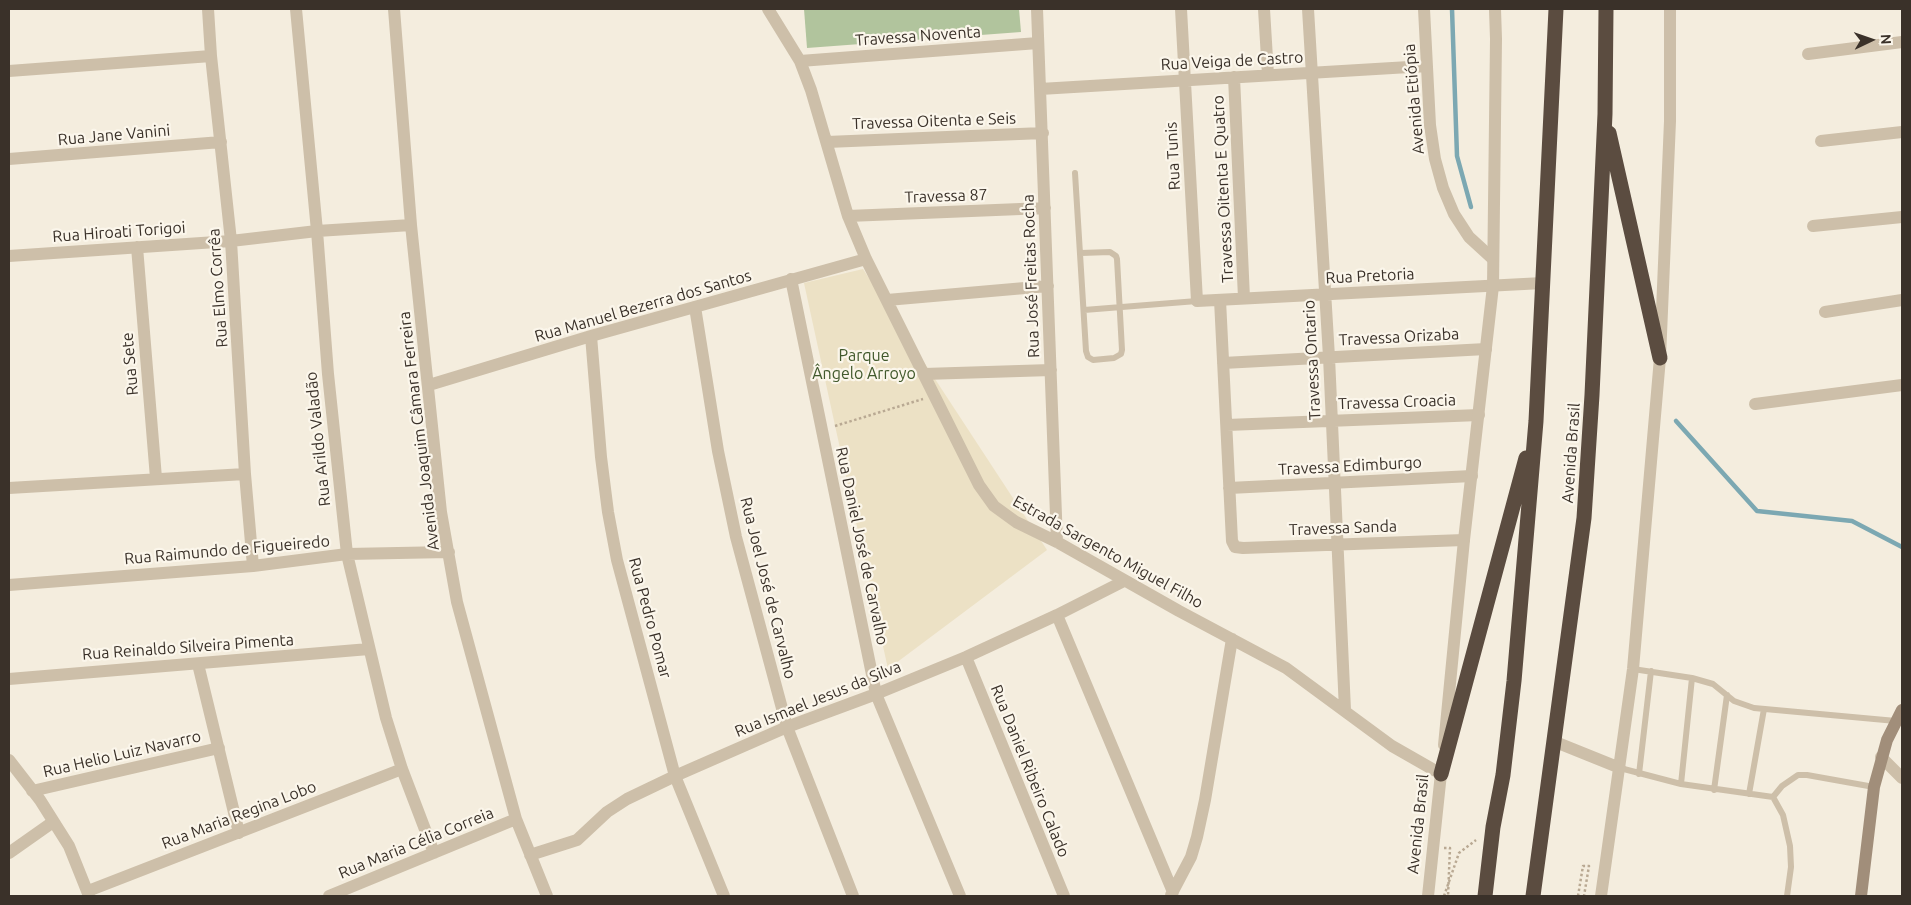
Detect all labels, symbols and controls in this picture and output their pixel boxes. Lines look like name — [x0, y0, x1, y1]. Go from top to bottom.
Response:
north arrow — [1846, 15, 1896, 65]
street label: Travessa Noventa — [854, 22, 982, 50]
text: N — [1878, 34, 1894, 45]
street label: Avenida Etiópia — [1400, 43, 1428, 155]
street label: Rua Veiga de Castro — [1160, 48, 1304, 74]
street label: Travessa Oitenta E Quatro — [1208, 95, 1238, 283]
street label: Travessa Oitenta e Seis — [852, 109, 1016, 133]
street label: Rua Jane Vanini — [57, 121, 171, 149]
street label: Rua Tunis — [1162, 121, 1184, 191]
street label: Travessa 87 — [904, 185, 988, 207]
street label: Rua José Freitas Rocha — [1019, 194, 1043, 358]
street label: Rua Hiroati Torigoi — [52, 218, 186, 246]
street label: Rua Elmo Corrêa — [204, 228, 232, 348]
street label: Rua Pretoria — [1325, 264, 1415, 288]
street label: Rua Manuel Bezerra dos Santos — [532, 266, 754, 346]
street label: Travessa Ontario — [1299, 299, 1325, 421]
street label: Avenida Joaquim Câmara Ferreira — [395, 310, 443, 552]
street label: Travessa Orizaba — [1338, 324, 1460, 350]
street label: Rua Sete — [118, 332, 142, 396]
park label: Parque Ângelo Arroyo — [812, 346, 916, 384]
street label: Rua Arildo Valadão — [301, 371, 335, 507]
street label: Travessa Croacia — [1338, 390, 1456, 414]
street label: Avenida Brasil — [1558, 402, 1584, 504]
street label: Rua Daniel José de Carvalho — [832, 445, 892, 647]
street label: Travessa Edimburgo — [1278, 453, 1422, 479]
street label: Estrada Sargento Miguel Filho — [1009, 492, 1207, 612]
street label: Rua Joel José de Carvalho — [736, 495, 800, 681]
street label: Travessa Sanda — [1289, 517, 1397, 539]
street label: Rua Raimundo de Figueiredo — [123, 531, 331, 569]
street label: Rua Pedro Pomar — [625, 555, 675, 681]
street label: Rua Reinaldo Silveira Pimenta — [82, 630, 294, 664]
street label: Rua Ismael Jesus da Silva — [732, 657, 904, 741]
street label: Rua Daniel Ribeiro Calado — [987, 682, 1073, 860]
street label: Rua Helio Luiz Navarro — [41, 726, 203, 782]
street label: Avenida Brasil — [1403, 773, 1433, 875]
street label: Rua Maria Regina Lobo — [159, 777, 319, 853]
street label: Rua Maria Célia Correia — [336, 803, 496, 883]

